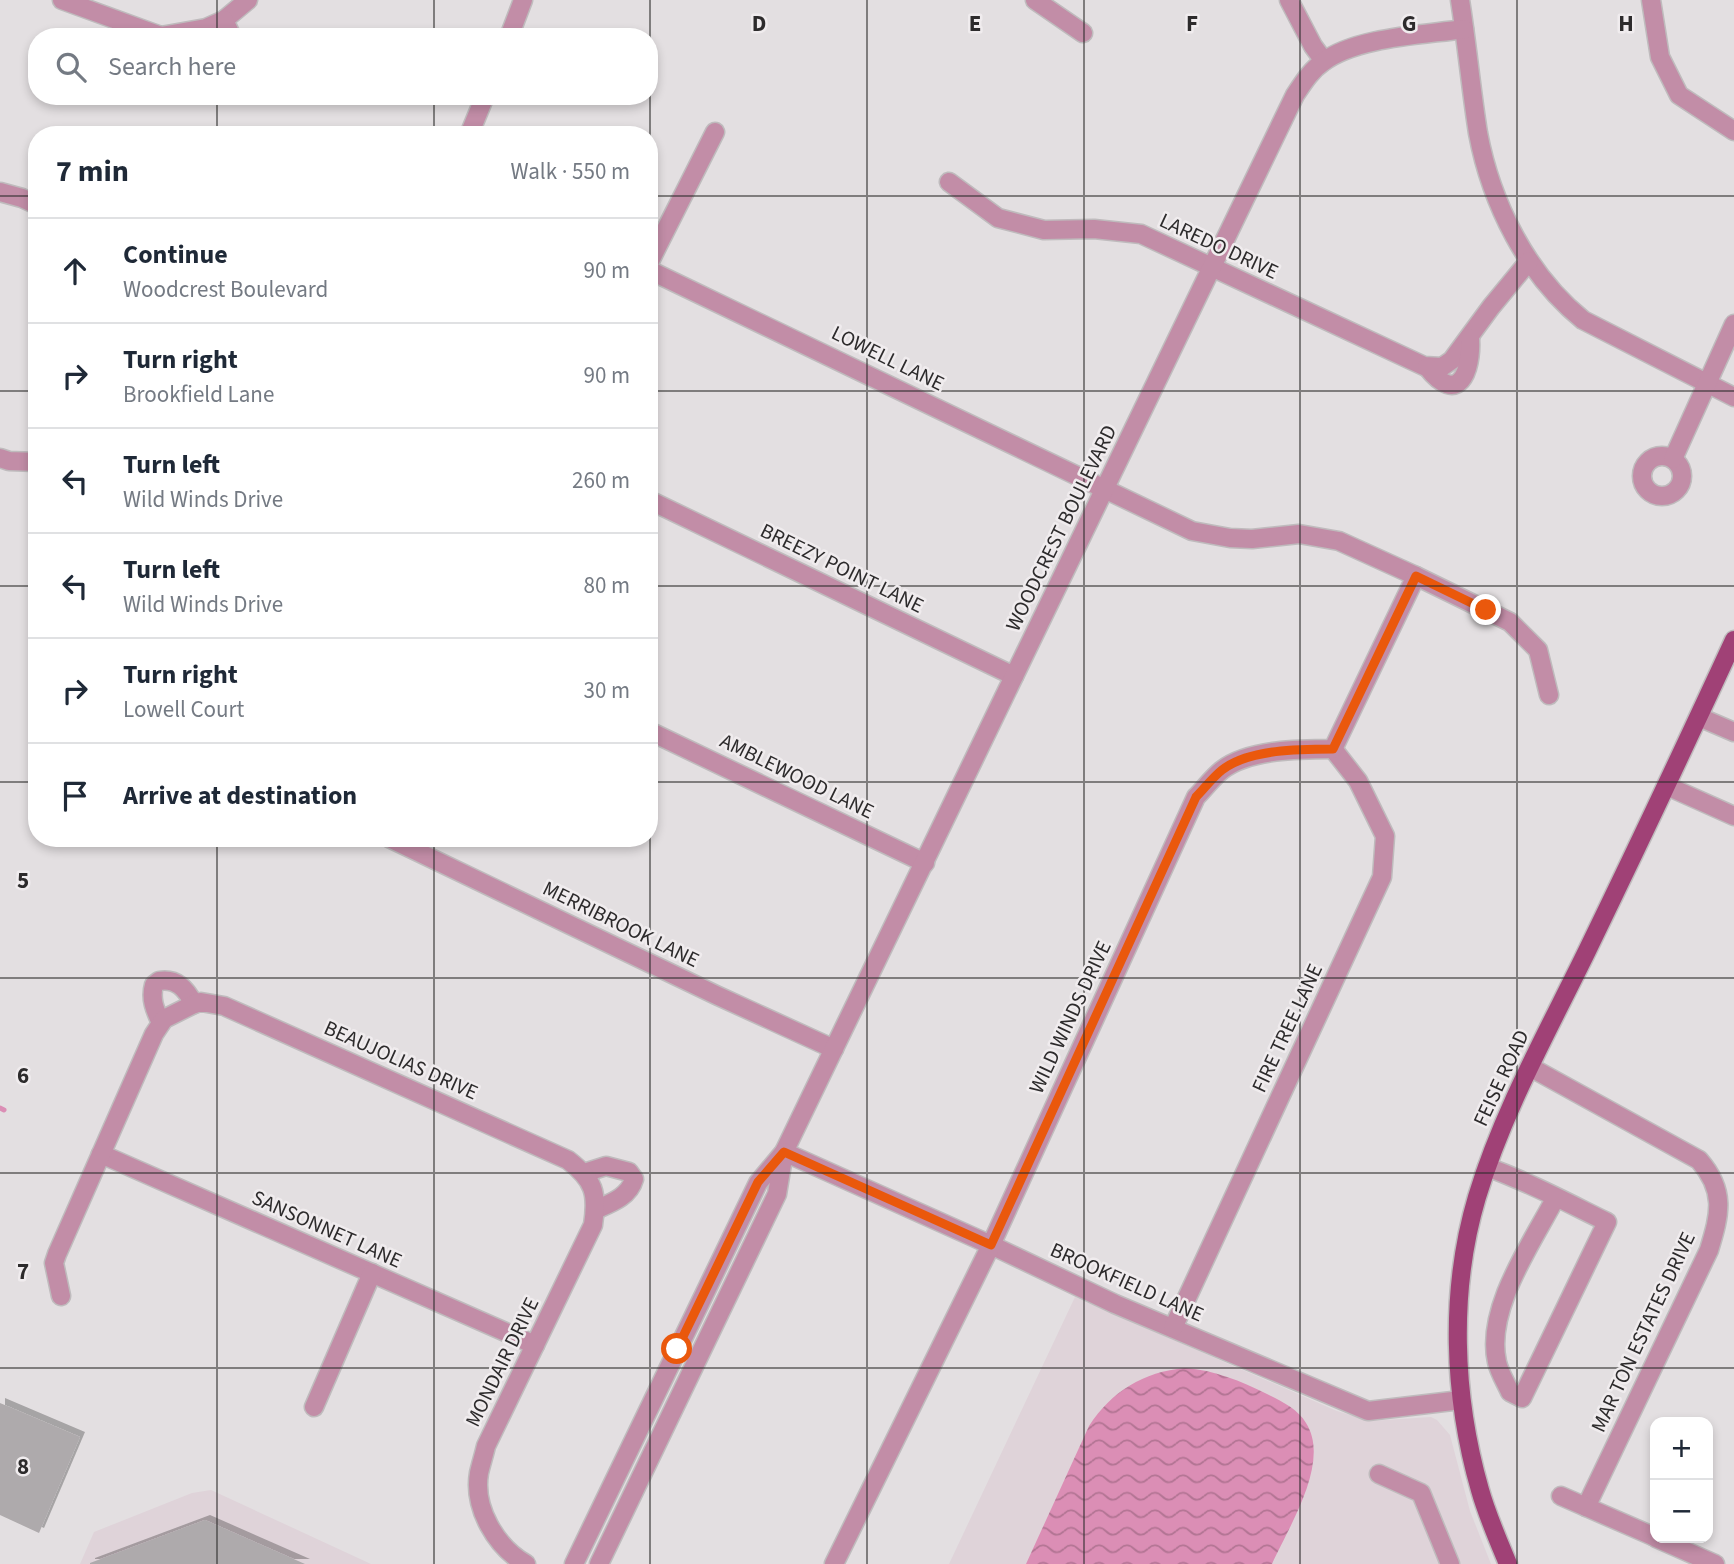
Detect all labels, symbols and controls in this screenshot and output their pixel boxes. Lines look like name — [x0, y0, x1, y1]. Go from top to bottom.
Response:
text: D — [752, 7, 766, 40]
text: E — [969, 7, 981, 40]
text: F — [1186, 7, 1198, 40]
text: G — [1402, 7, 1416, 40]
text: H — [1618, 7, 1634, 40]
search box — [28, 28, 658, 105]
icon: search — [52, 48, 90, 86]
text: Search here — [108, 48, 236, 85]
text: 7 min — [56, 150, 129, 193]
text: Walk · 550 m — [511, 155, 630, 188]
street label: LAREDO DRIVE — [1155, 205, 1283, 287]
text: Continue — [123, 236, 228, 273]
icon: ahead — [56, 252, 94, 290]
text: 90 m — [583, 254, 630, 287]
text: Woodcrest Boulevard — [123, 273, 328, 306]
street label: LOWELL LANE — [827, 318, 949, 398]
text: Turn right — [123, 341, 238, 378]
icon: right — [56, 357, 94, 395]
text: 90 m — [583, 359, 630, 392]
text: Brookfield Lane — [123, 378, 274, 411]
street label: WOODCREST BOULEVARD — [998, 420, 1124, 636]
text: Turn left — [123, 446, 220, 483]
icon: left — [56, 462, 94, 500]
text: 260 m — [572, 464, 630, 497]
text: Wild Winds Drive — [123, 483, 283, 516]
street label: BREEZY POINT LANE — [755, 515, 929, 621]
text: Turn left — [123, 551, 220, 588]
icon: left — [56, 567, 94, 605]
text: 80 m — [583, 569, 630, 602]
text: Wild Winds Drive — [123, 588, 283, 621]
route end — [1470, 594, 1501, 625]
text: Turn right — [123, 656, 238, 693]
icon: right — [56, 672, 94, 710]
text: 30 m — [583, 674, 630, 707]
text: Lowell Court — [123, 693, 244, 726]
street label: AMBLEWOOD LANE — [715, 726, 879, 826]
icon: arrive — [56, 777, 94, 815]
text: Arrive at destination — [123, 777, 357, 814]
text: 5 — [17, 864, 29, 897]
street label: MERRIBROOK LANE — [538, 873, 704, 975]
street label: WILD WINDS DRIVE — [1021, 936, 1119, 1098]
street label: FIRE TREE LANE — [1244, 959, 1330, 1097]
street label: BEAUJOLIAS DRIVE — [319, 1013, 483, 1107]
street label: FEISE ROAD — [1466, 1025, 1536, 1131]
text: 6 — [17, 1059, 29, 1092]
street label: SANSONNET LANE — [247, 1182, 407, 1276]
street label: MAR TON ESTATES DRIVE — [1583, 1227, 1703, 1437]
street label: BROOKFIELD LANE — [1046, 1235, 1208, 1329]
text: 7 — [17, 1255, 29, 1288]
street label: MONDAIR DRIVE — [458, 1292, 546, 1432]
route start — [661, 1333, 692, 1364]
map controls — [1650, 1417, 1713, 1543]
button: + — [1650, 1417, 1713, 1480]
text: 8 — [17, 1450, 29, 1483]
button: − — [1650, 1480, 1713, 1543]

